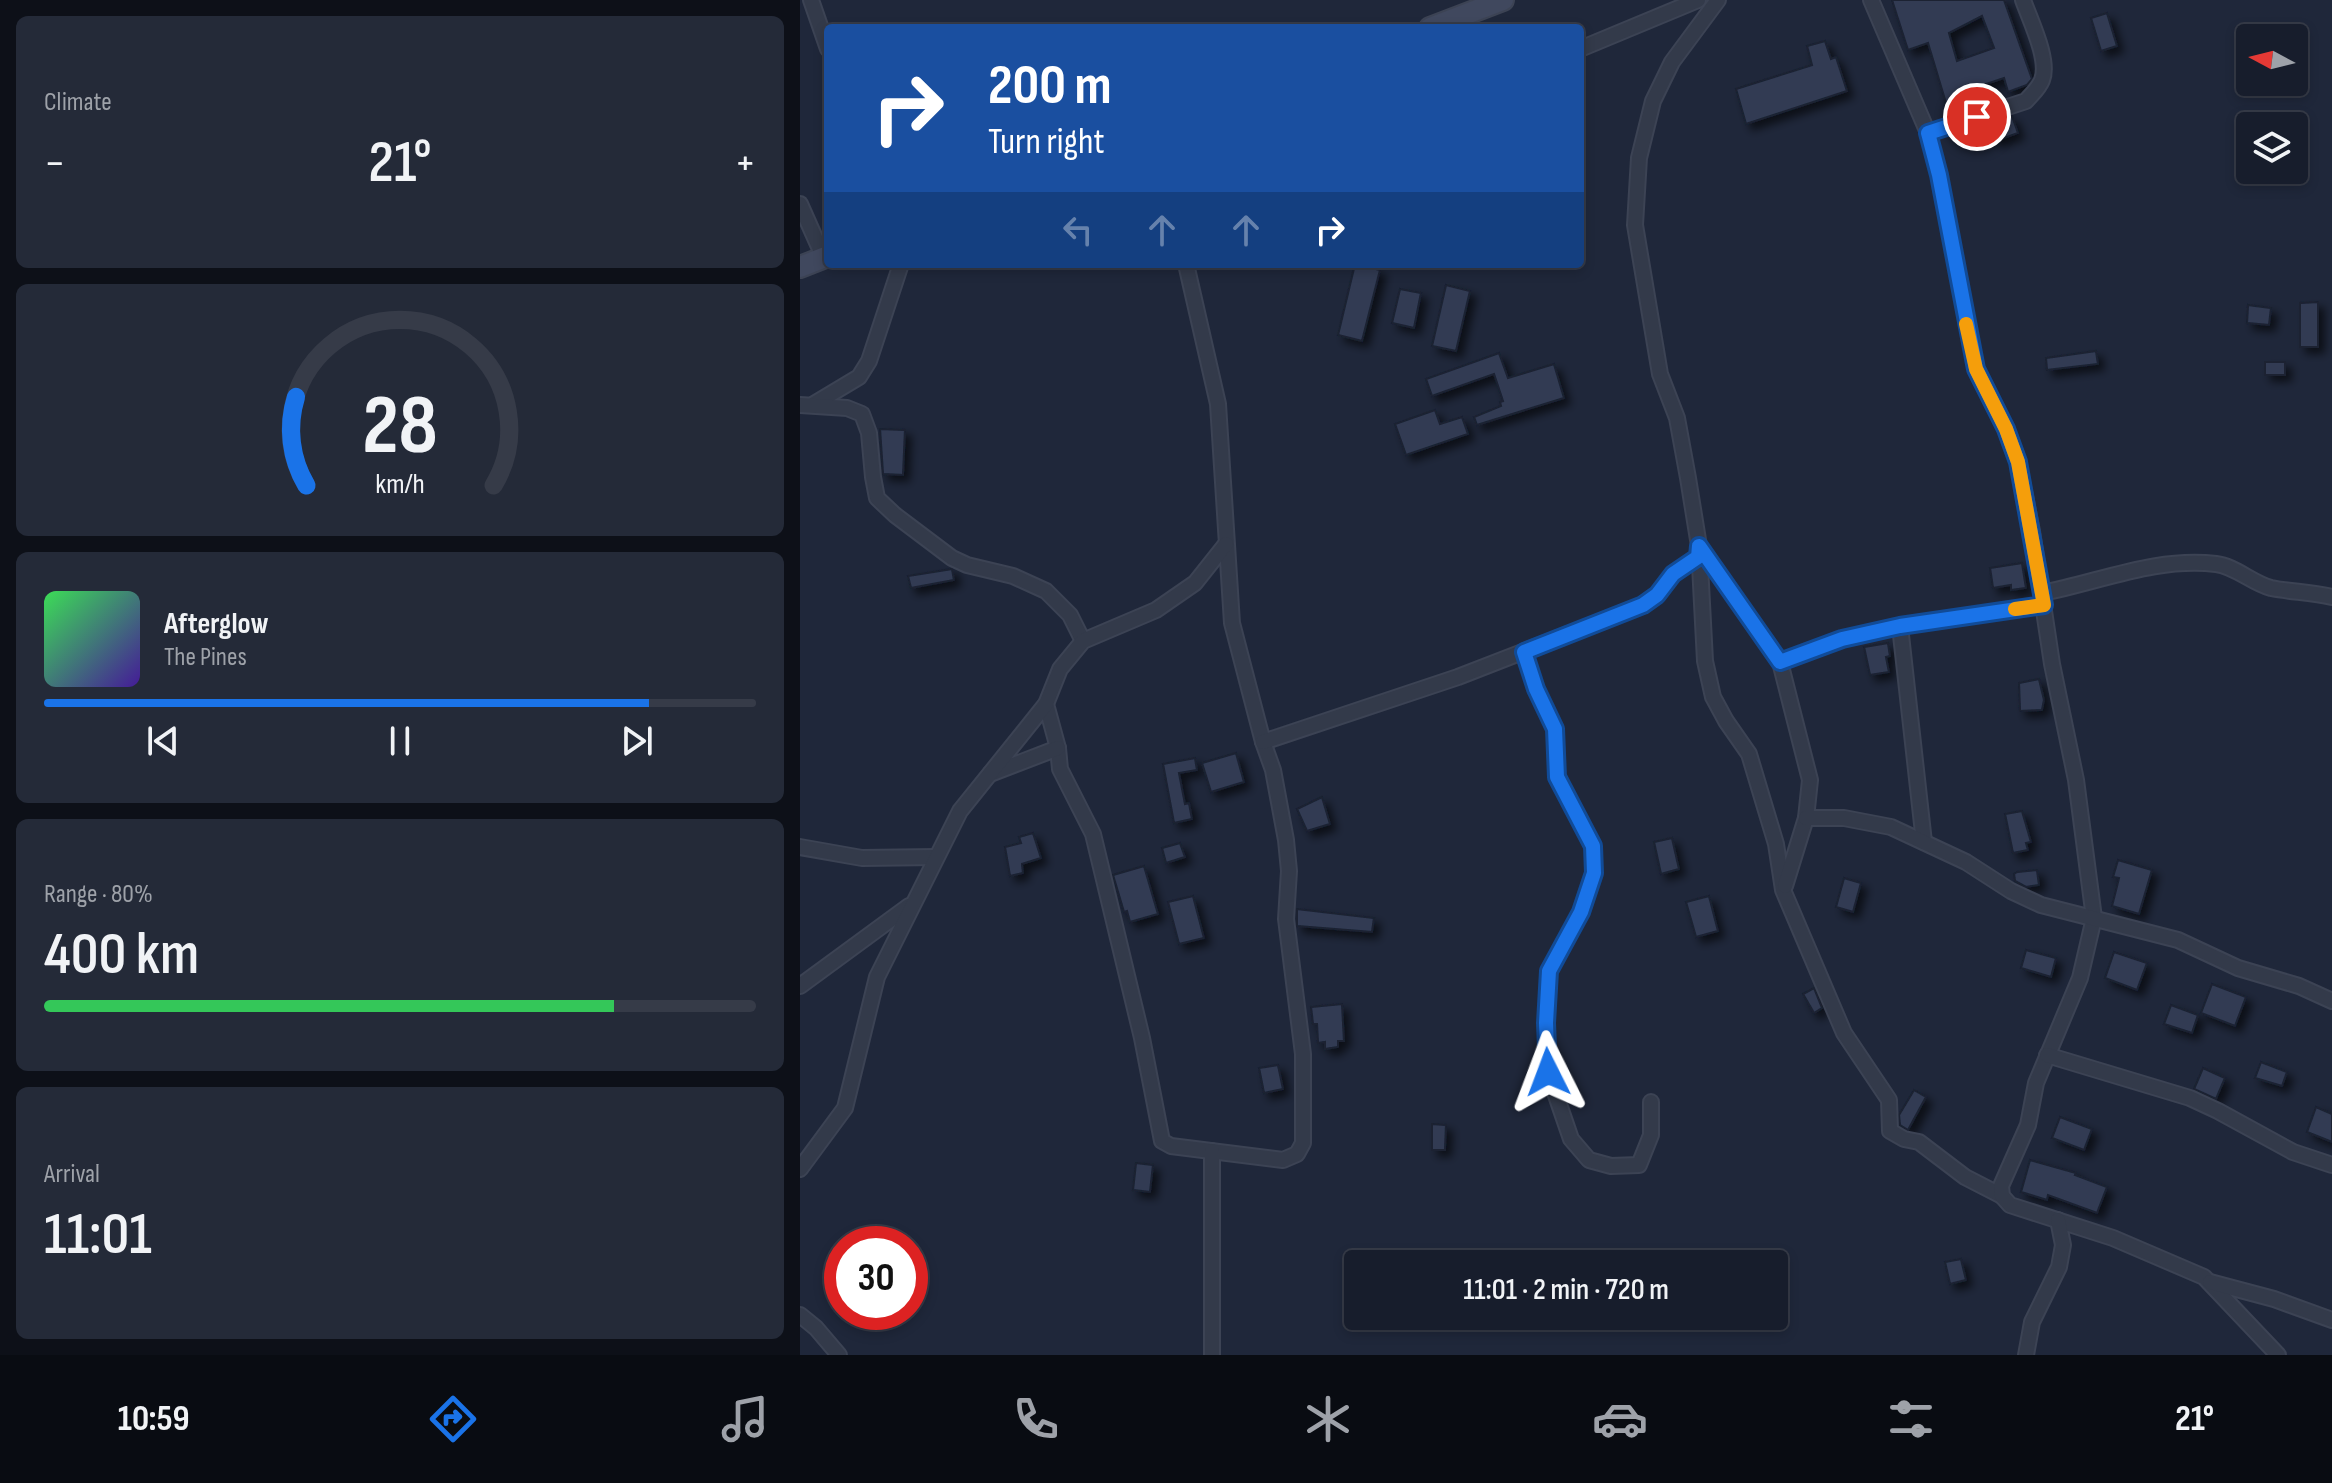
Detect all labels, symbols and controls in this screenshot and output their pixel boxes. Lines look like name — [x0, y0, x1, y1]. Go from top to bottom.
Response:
north arrow — [2236, 24, 2308, 96]
map controls — [2236, 24, 2308, 184]
text: 200 m — [988, 53, 1112, 120]
icon: right — [856, 56, 960, 160]
pin — [1943, 83, 2011, 151]
text: Climate — [44, 87, 112, 118]
icon: arrive — [1955, 95, 1999, 139]
button: layers — [2236, 112, 2308, 184]
text: Turn right — [988, 121, 1105, 164]
text: 21° — [368, 127, 432, 199]
text: − — [44, 137, 66, 190]
text: + — [734, 137, 756, 190]
icon: left — [1056, 208, 1100, 252]
icon: ahead — [1140, 208, 1184, 252]
icon: ahead — [1224, 208, 1268, 252]
icon: right — [1308, 208, 1352, 252]
text: 28 — [362, 376, 438, 476]
text: km/h — [375, 467, 425, 502]
text: Afterglow — [164, 606, 269, 642]
text: The Pines — [164, 642, 247, 673]
icon: previous — [141, 719, 185, 763]
icon: pause — [378, 719, 422, 763]
icon: next — [615, 719, 659, 763]
text: Range · 80% — [44, 879, 153, 910]
text: 400 km — [44, 919, 199, 991]
position arrow — [1506, 1030, 1590, 1114]
text: Arrival — [44, 1159, 100, 1190]
text: 11:01 — [44, 1199, 152, 1271]
speed limit sign: 30 — [824, 1226, 928, 1330]
text: 11:01 · 2 min · 720 m — [1463, 1272, 1669, 1308]
icon: directions — [425, 1391, 481, 1447]
icon: music — [717, 1391, 773, 1447]
icon: phone — [1008, 1391, 1064, 1447]
icon: climate — [1300, 1391, 1356, 1447]
icon: car — [1592, 1391, 1648, 1447]
icon: filters — [1883, 1391, 1939, 1447]
text: 10:59 — [118, 1398, 190, 1441]
text: 21° — [2175, 1398, 2214, 1441]

